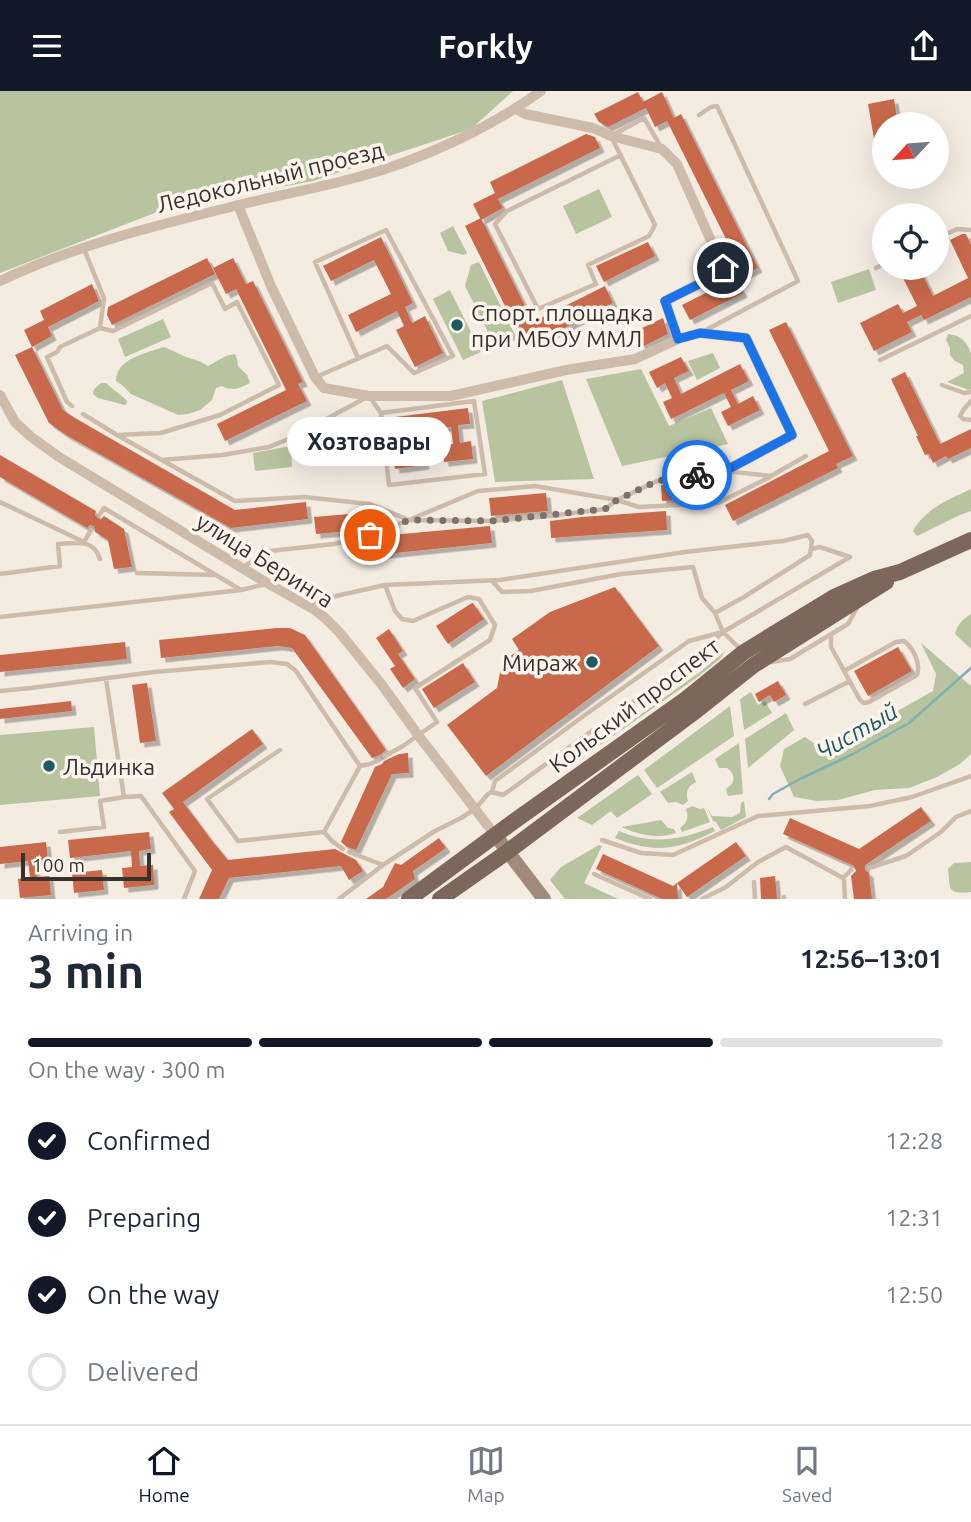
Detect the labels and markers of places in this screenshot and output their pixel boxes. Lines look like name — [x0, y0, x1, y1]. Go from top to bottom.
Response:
pin — [693, 238, 753, 298]
place label: Спорт. площадка при МБОУ ММЛ — [471, 300, 653, 351]
marker: Спорт. площадка при МБОУ ММЛ — [449, 317, 465, 333]
callout: Хозтовары — [288, 416, 452, 465]
pin — [340, 505, 400, 565]
place label: Мираж — [502, 650, 578, 675]
marker: Мираж — [584, 654, 600, 670]
place label: Льдинка — [63, 754, 155, 779]
marker: Льдинка — [41, 758, 57, 774]

